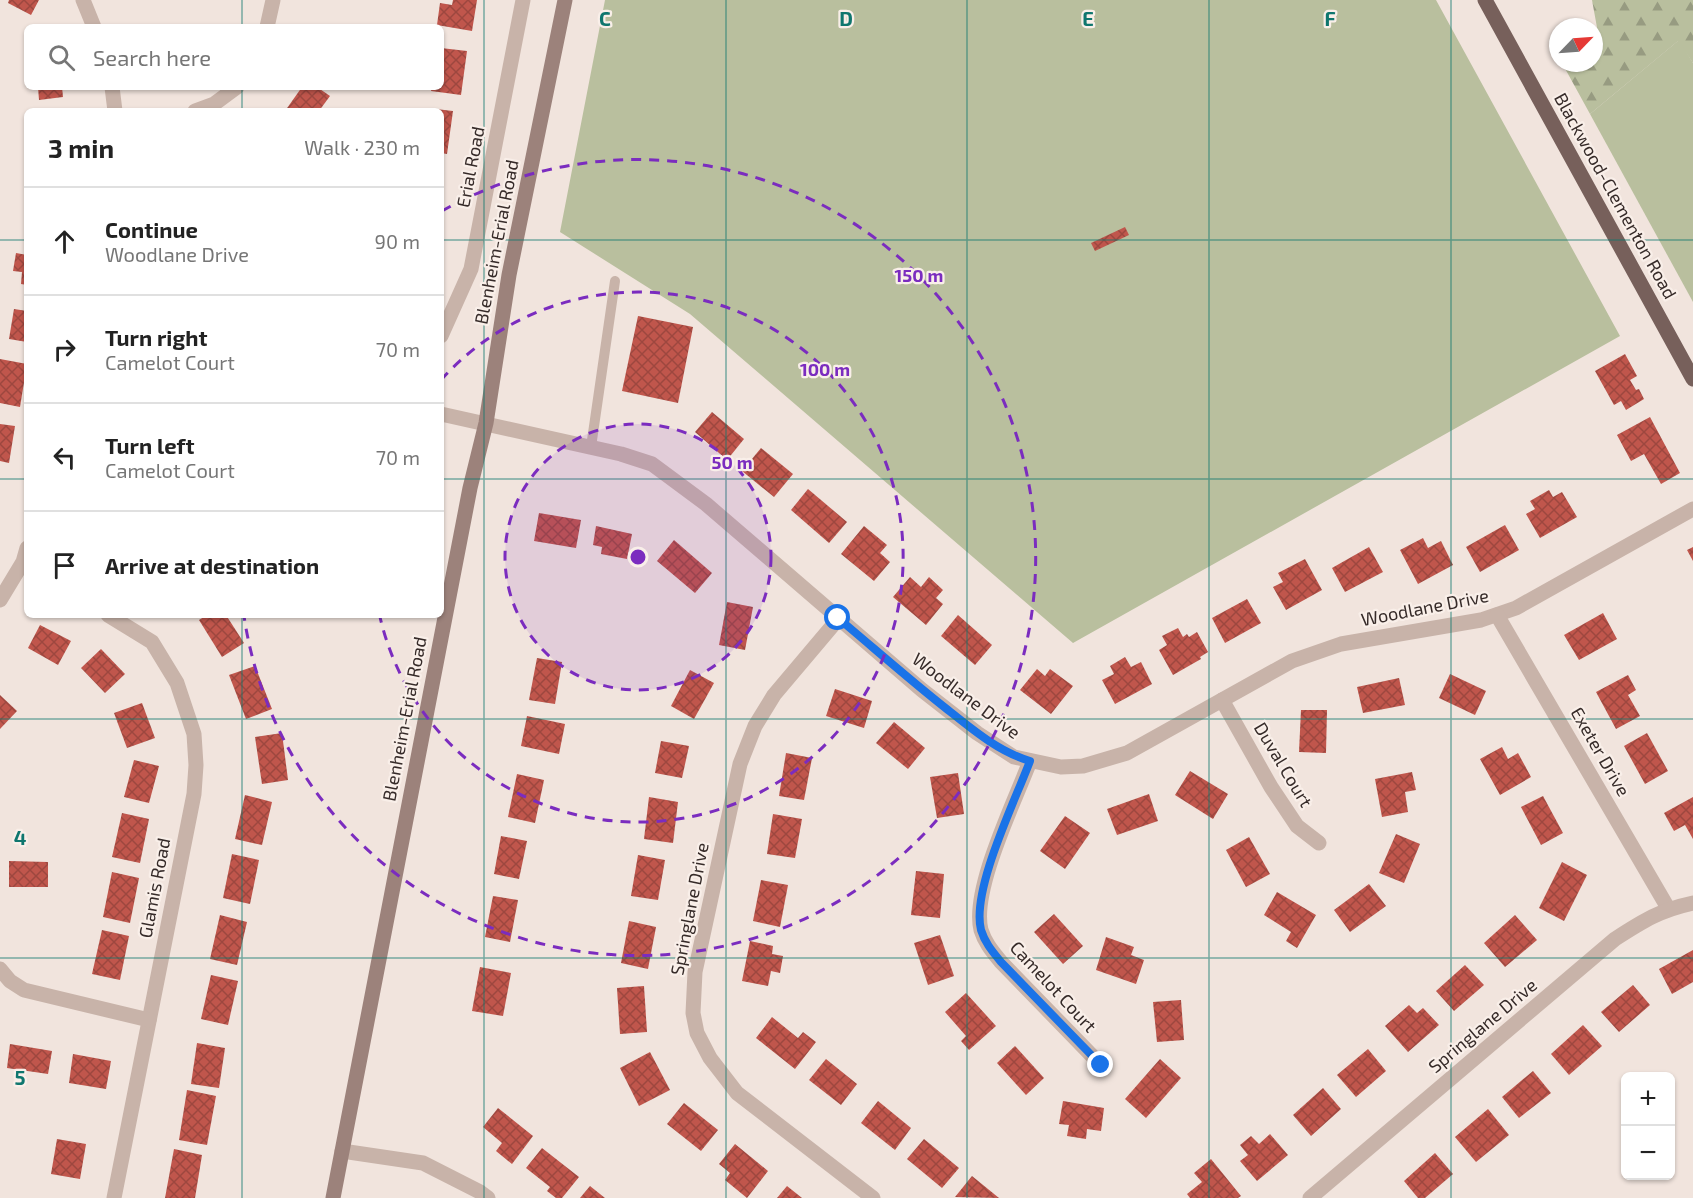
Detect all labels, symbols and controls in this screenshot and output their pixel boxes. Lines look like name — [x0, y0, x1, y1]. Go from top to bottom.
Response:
text: C — [599, 6, 611, 30]
text: D — [839, 6, 853, 30]
text: E — [1082, 6, 1094, 30]
text: F — [1324, 6, 1336, 30]
north arrow — [1549, 18, 1603, 72]
search box — [24, 24, 444, 90]
icon: search — [45, 41, 78, 74]
text: Search here — [93, 44, 211, 70]
street label: Blackwood-Clementon Road — [1550, 89, 1682, 302]
street label: Erial Road — [451, 124, 489, 209]
text: 3 min — [48, 132, 114, 163]
text: Walk · 230 m — [304, 135, 420, 159]
street label: Blenheim-Erial Road — [469, 158, 523, 326]
text: Continue — [105, 216, 198, 242]
icon: ahead — [48, 225, 81, 258]
text: 90 m — [375, 229, 420, 253]
text: Woodlane Drive — [105, 242, 249, 266]
text: 150 m — [895, 264, 943, 286]
text: Turn right — [105, 324, 207, 350]
icon: right — [48, 333, 81, 366]
text: 70 m — [376, 337, 420, 361]
text: Camelot Court — [105, 350, 235, 374]
text: 100 m — [800, 358, 850, 380]
text: Turn left — [105, 432, 194, 458]
icon: left — [48, 441, 81, 474]
text: 70 m — [376, 445, 420, 469]
text: 50 m — [711, 451, 753, 473]
text: Camelot Court — [105, 458, 235, 482]
centre of rings — [628, 547, 648, 567]
icon: arrive — [48, 549, 81, 582]
text: Arrive at destination — [105, 552, 319, 578]
street label: Woodlane Drive — [1359, 584, 1491, 630]
route start — [824, 604, 850, 630]
street label: Blenheim-Erial Road — [377, 635, 431, 803]
street label: Woodlane Drive — [908, 647, 1025, 743]
street label: Exeter Drive — [1567, 703, 1635, 800]
street label: Duval Court — [1250, 718, 1318, 811]
text: 4 — [14, 825, 27, 849]
street label: Glamis Road — [134, 836, 174, 940]
street label: Springlane Drive — [665, 841, 713, 977]
street label: Camelot Court — [1006, 936, 1102, 1037]
street label: Springlane Drive — [1424, 973, 1541, 1077]
route end — [1087, 1051, 1113, 1077]
text: 5 — [14, 1065, 26, 1089]
map controls — [1621, 1072, 1675, 1180]
button: + — [1621, 1072, 1675, 1126]
button: − — [1621, 1126, 1675, 1180]

